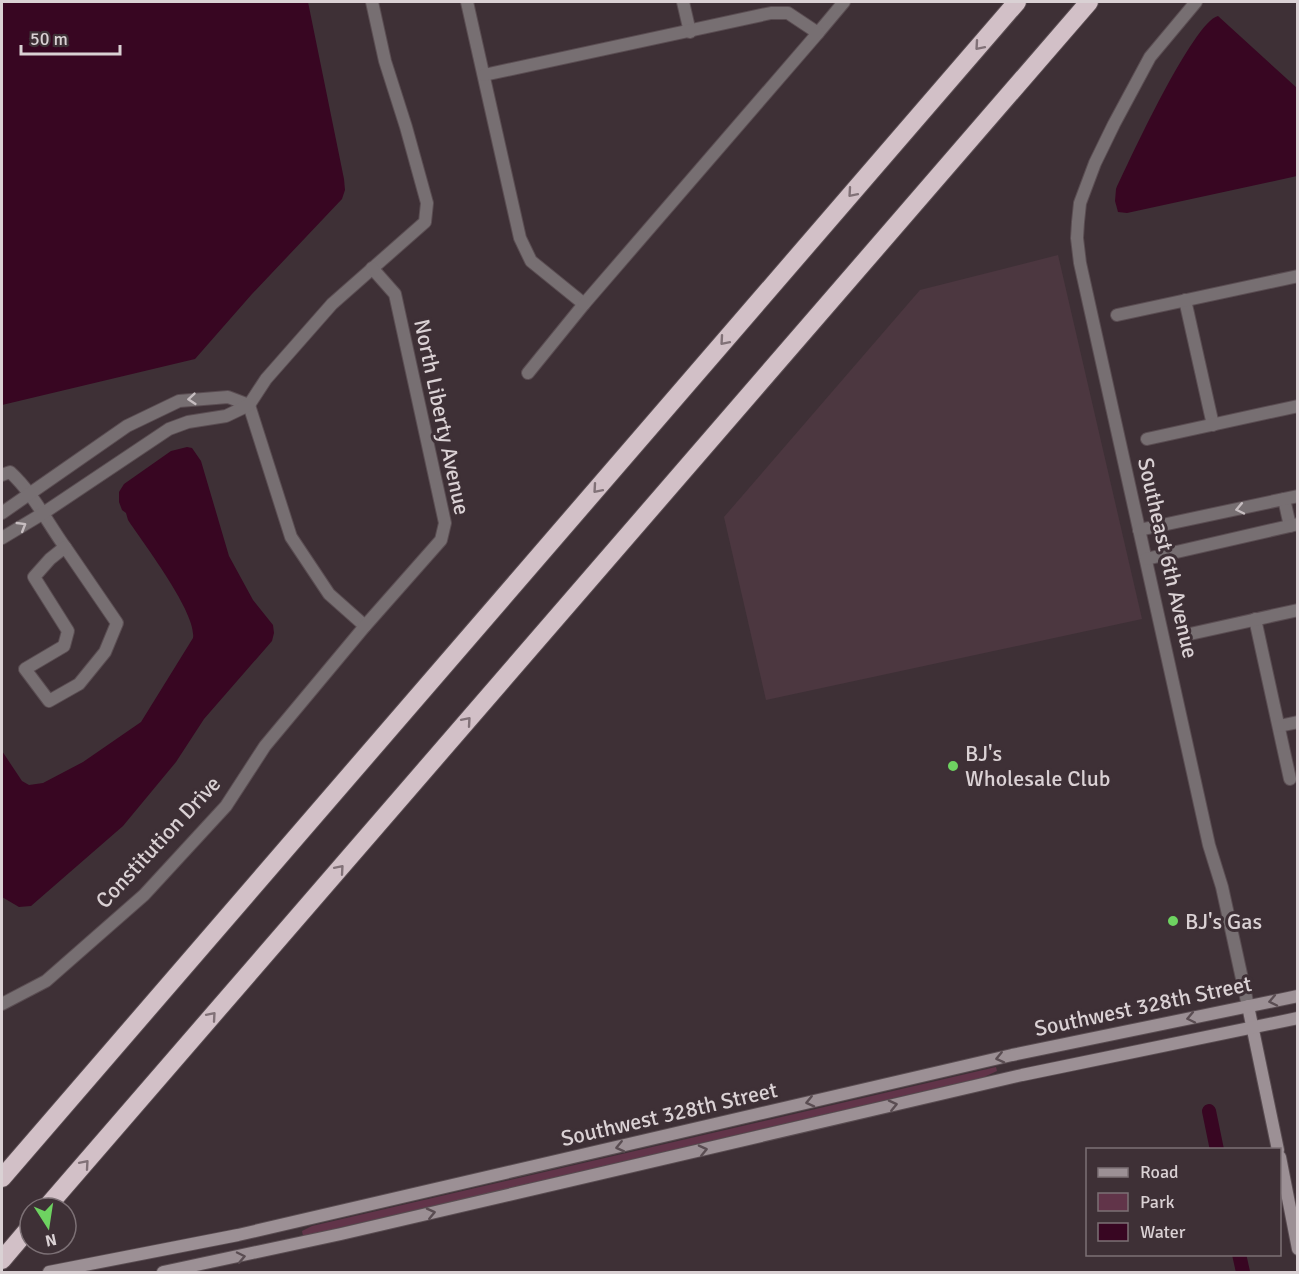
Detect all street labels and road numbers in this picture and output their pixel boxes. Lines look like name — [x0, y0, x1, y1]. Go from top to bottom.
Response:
street label: North Liberty Avenue — [408, 317, 476, 517]
street label: Southeast 6th Avenue — [1132, 455, 1204, 661]
street label: Constitution Drive — [90, 770, 226, 914]
street label: Southwest 328th Street — [1032, 970, 1254, 1042]
street label: Southwest 328th Street — [558, 1076, 780, 1152]

